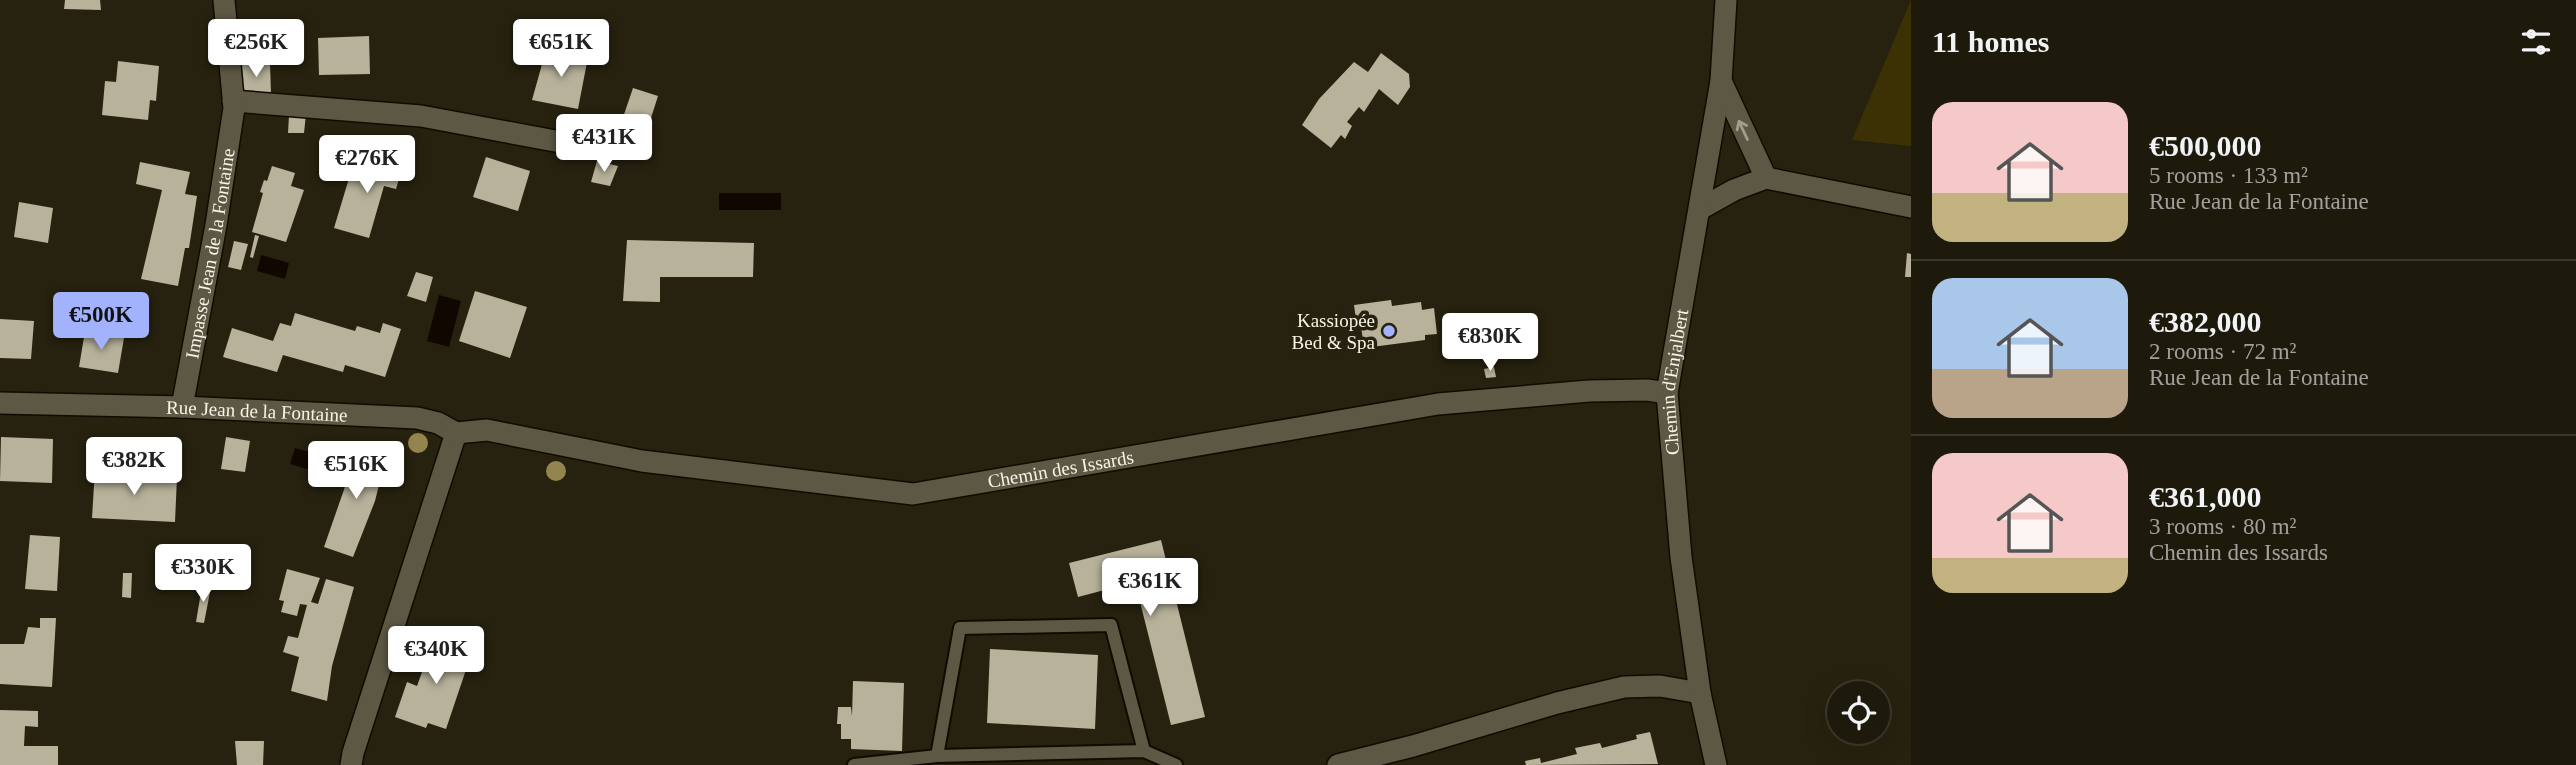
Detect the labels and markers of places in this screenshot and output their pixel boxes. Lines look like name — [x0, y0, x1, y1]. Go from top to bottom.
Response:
pin: €256K — [207, 20, 305, 79]
pin: €651K — [512, 20, 610, 79]
pin: €431K — [555, 114, 653, 174]
pin: €276K — [318, 136, 416, 195]
pin: €500K — [52, 292, 150, 352]
place label: Kassiopée Bed & Spa — [1292, 310, 1376, 353]
pin: €830K — [1441, 314, 1539, 373]
marker: Kassiopée Bed & Spa — [1381, 323, 1397, 339]
pin: €382K — [85, 438, 183, 497]
pin: €516K — [307, 442, 405, 501]
pin: €330K — [154, 544, 252, 604]
pin: €361K — [1101, 558, 1199, 618]
pin: €340K — [387, 626, 485, 686]

